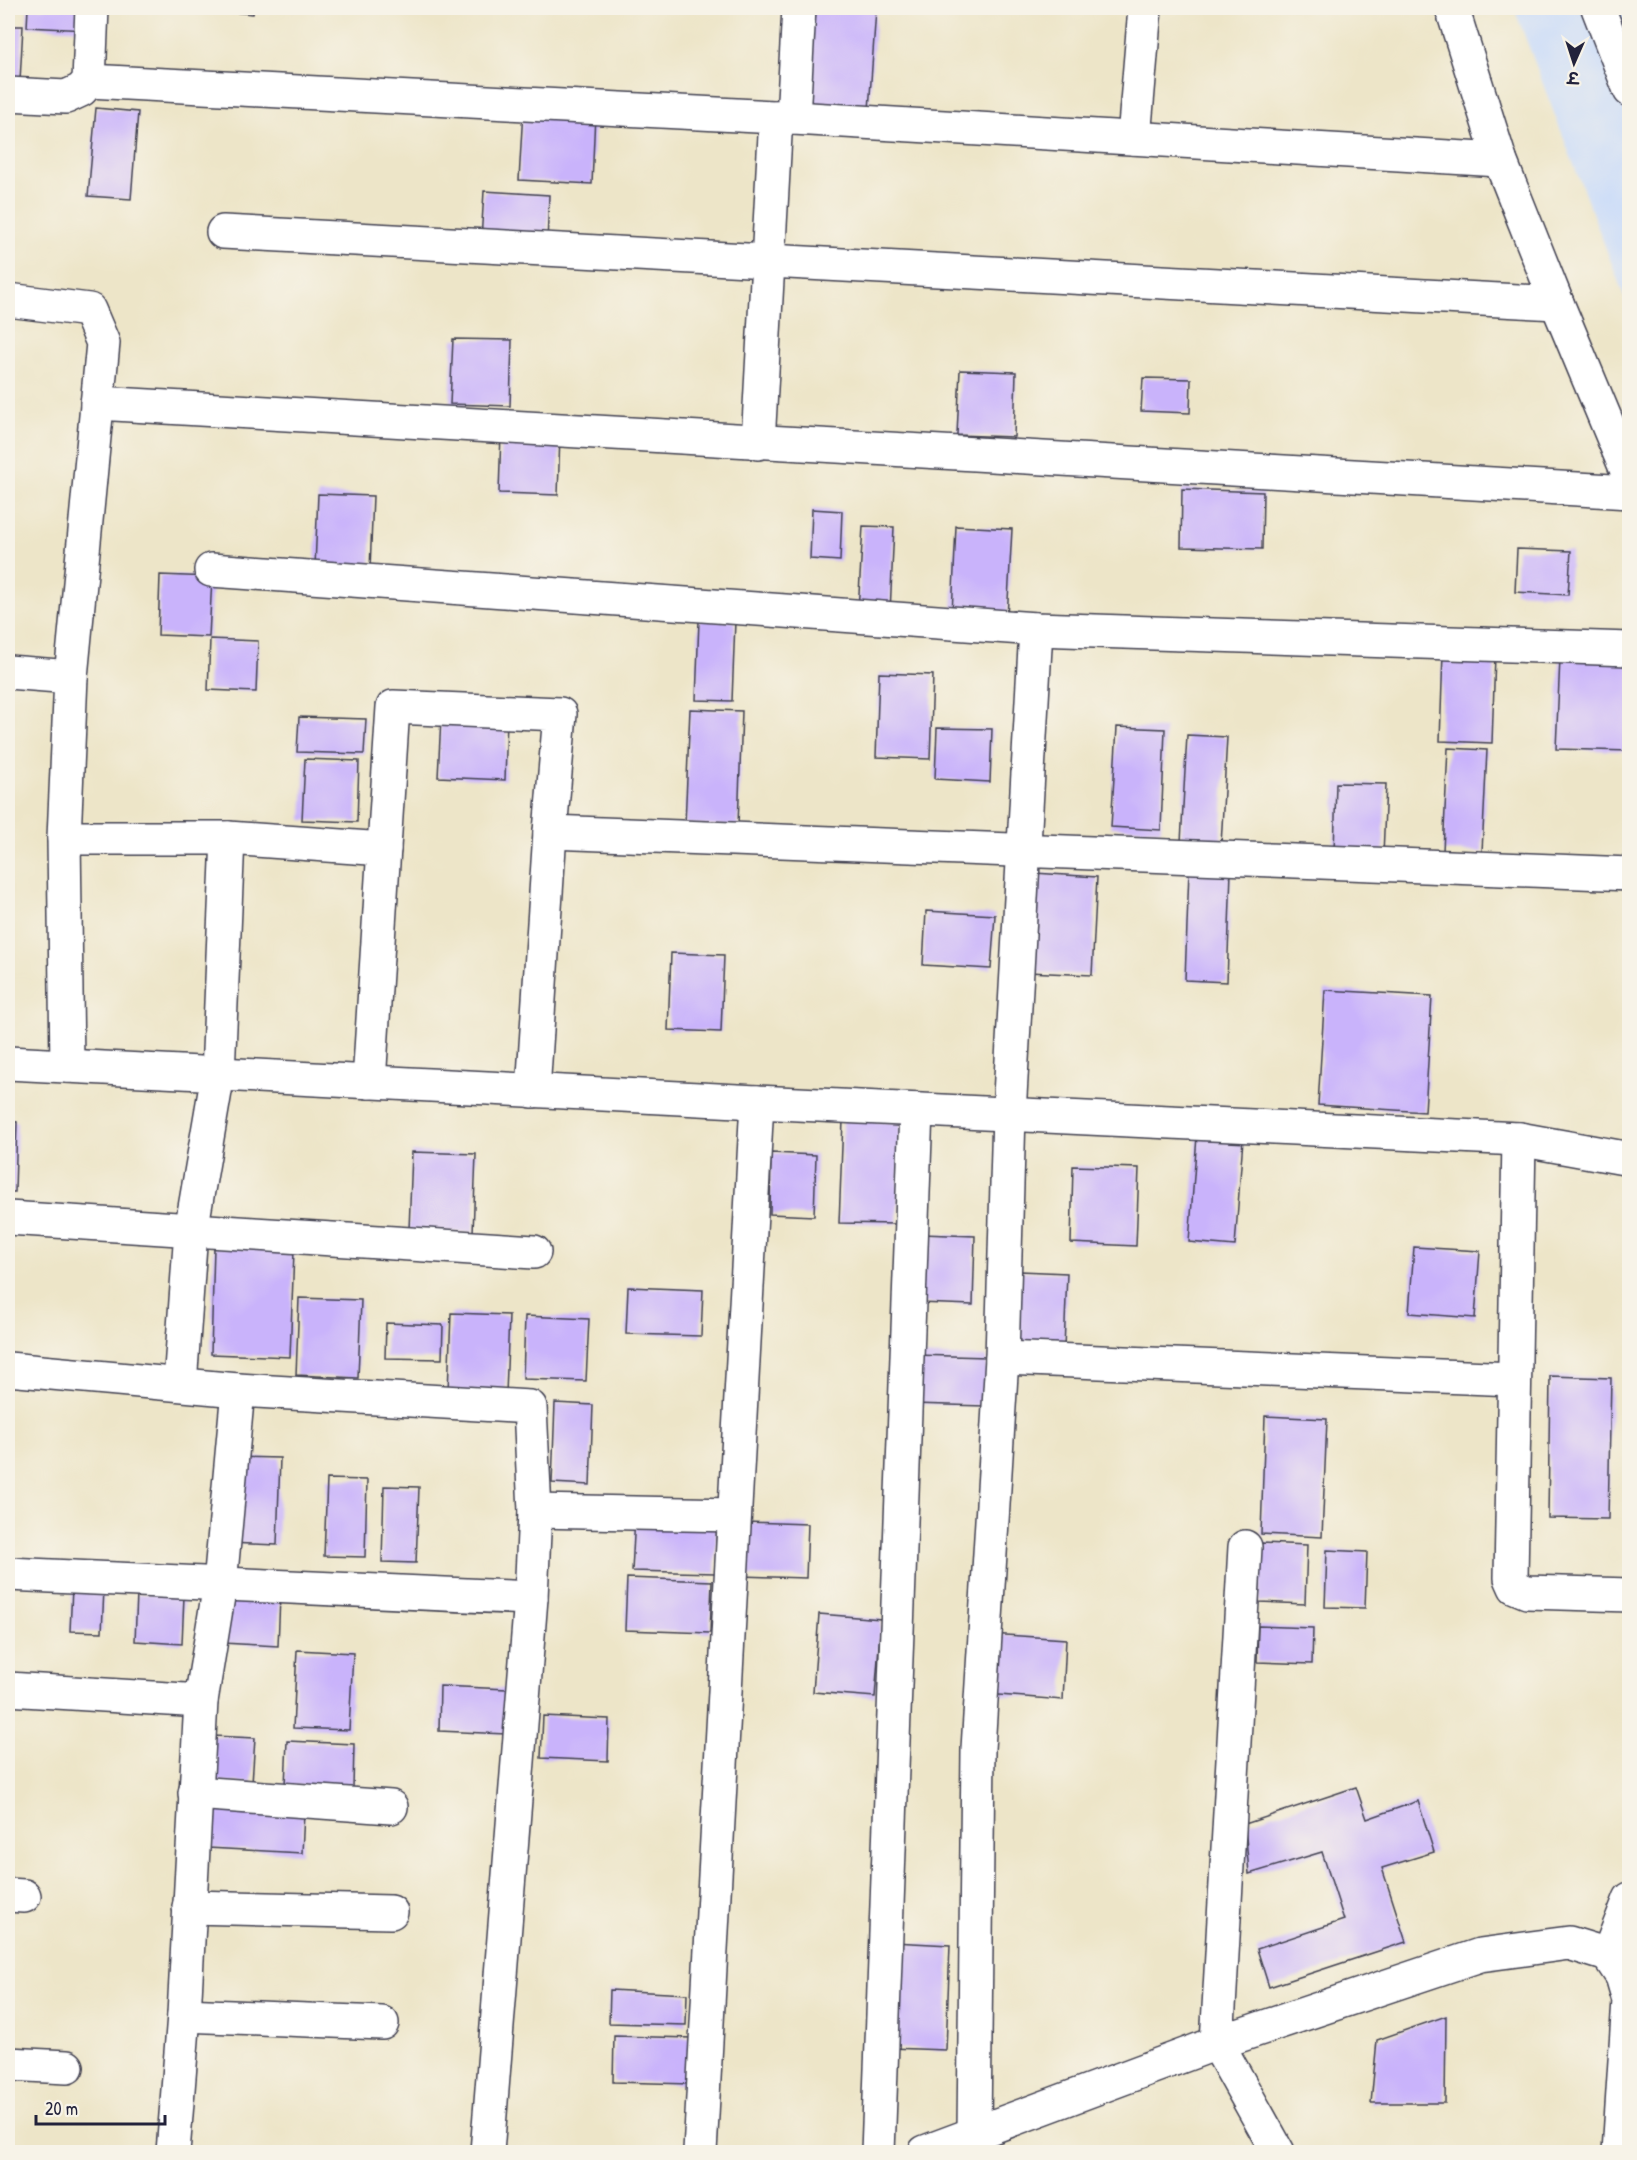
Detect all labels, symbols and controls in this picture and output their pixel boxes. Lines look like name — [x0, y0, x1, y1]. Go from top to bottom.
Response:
north arrow — [1544, 33, 1604, 93]
text: उ — [1566, 67, 1581, 89]
scale bar — [36, 2088, 165, 2126]
text: 20 m — [45, 2096, 78, 2121]

